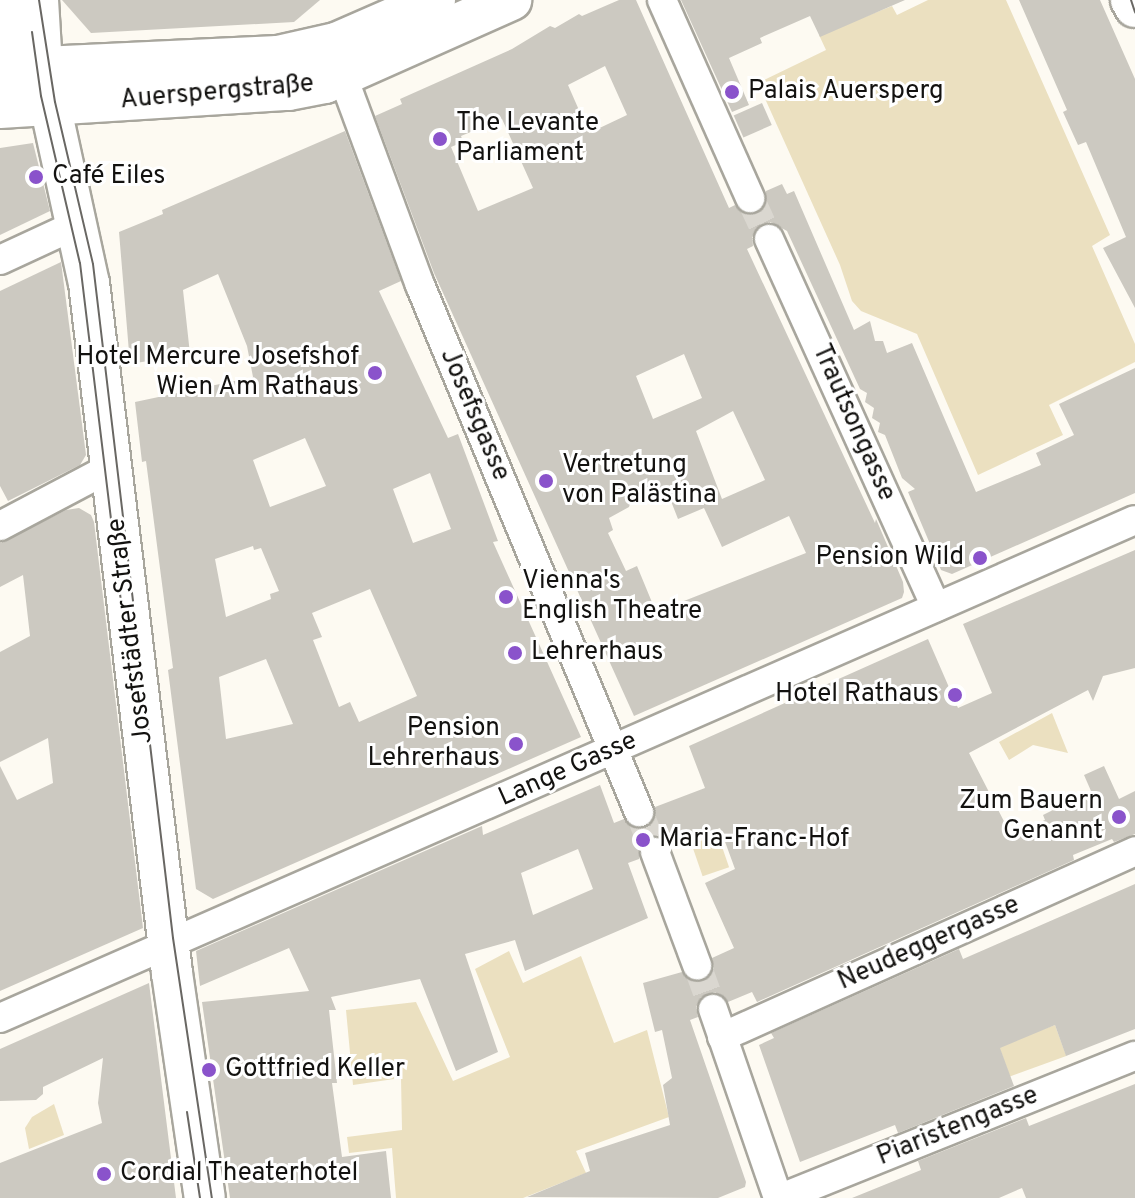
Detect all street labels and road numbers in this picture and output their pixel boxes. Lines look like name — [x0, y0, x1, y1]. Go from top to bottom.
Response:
street label: Auerspergstraße — [119, 69, 315, 117]
street label: Trautsongasse — [805, 340, 901, 506]
street label: Josefsgasse — [432, 344, 516, 486]
street label: Josefstädter Straße — [102, 516, 160, 746]
street label: Lange Gasse — [494, 726, 642, 814]
street label: Neudeggergasse — [833, 890, 1025, 998]
street label: Piaristengasse — [873, 1081, 1043, 1173]

